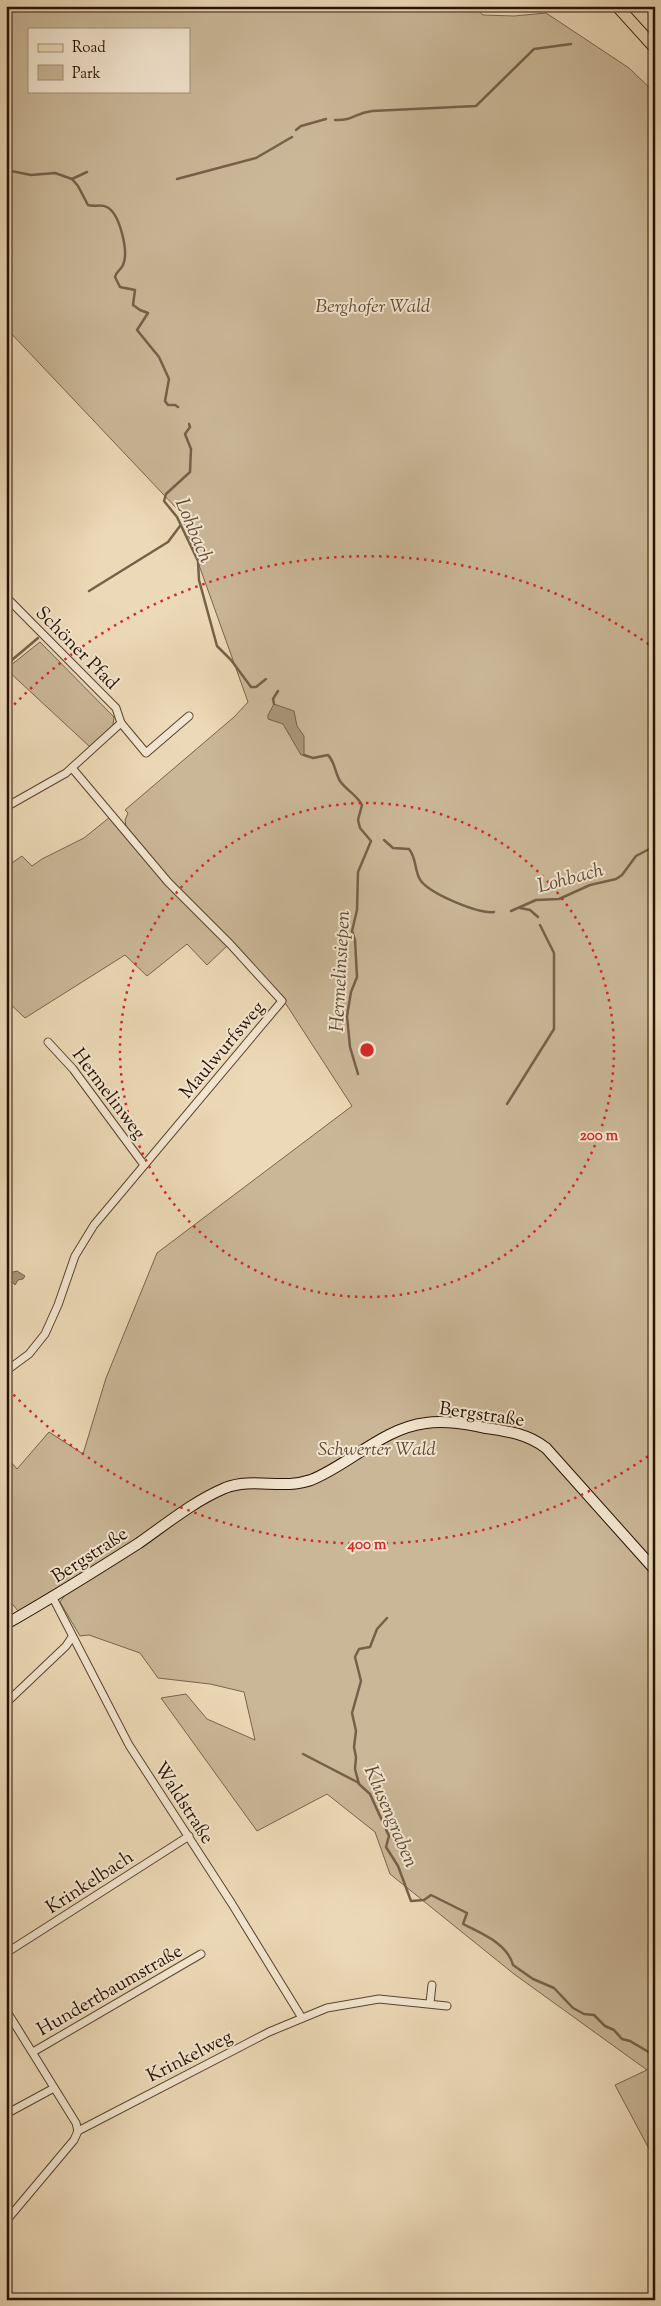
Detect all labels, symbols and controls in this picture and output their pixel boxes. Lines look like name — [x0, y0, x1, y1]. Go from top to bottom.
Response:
legend — [28, 28, 190, 92]
text: Road — [72, 38, 106, 59]
text: Park — [72, 64, 101, 85]
park label: Berghofer Wald — [315, 294, 431, 321]
water label: Lohbach — [166, 494, 219, 568]
street label: Schöner Pfad — [28, 601, 124, 697]
water label: Lohbach — [534, 857, 607, 902]
water label: Hermelinsiepen — [324, 909, 359, 1033]
street label: Maulwurfsweg — [174, 996, 272, 1105]
centre of rings — [358, 1041, 376, 1059]
street label: Hermelinweg — [65, 1043, 151, 1146]
text: 200 m — [580, 1126, 619, 1147]
street label: Bergstraße — [437, 1396, 526, 1435]
park label: Schwerter Wald — [318, 1437, 437, 1464]
street label: Bergstraße — [47, 1521, 134, 1591]
text: 400 m — [347, 1535, 387, 1556]
street label: Waldstraße — [146, 1757, 220, 1850]
water label: Klusengraben — [355, 1761, 424, 1873]
street label: Krinkelbach — [41, 1845, 140, 1922]
street label: Hundertbaumstraße — [32, 1938, 188, 2044]
street label: Krinkelweg — [143, 2024, 238, 2090]

